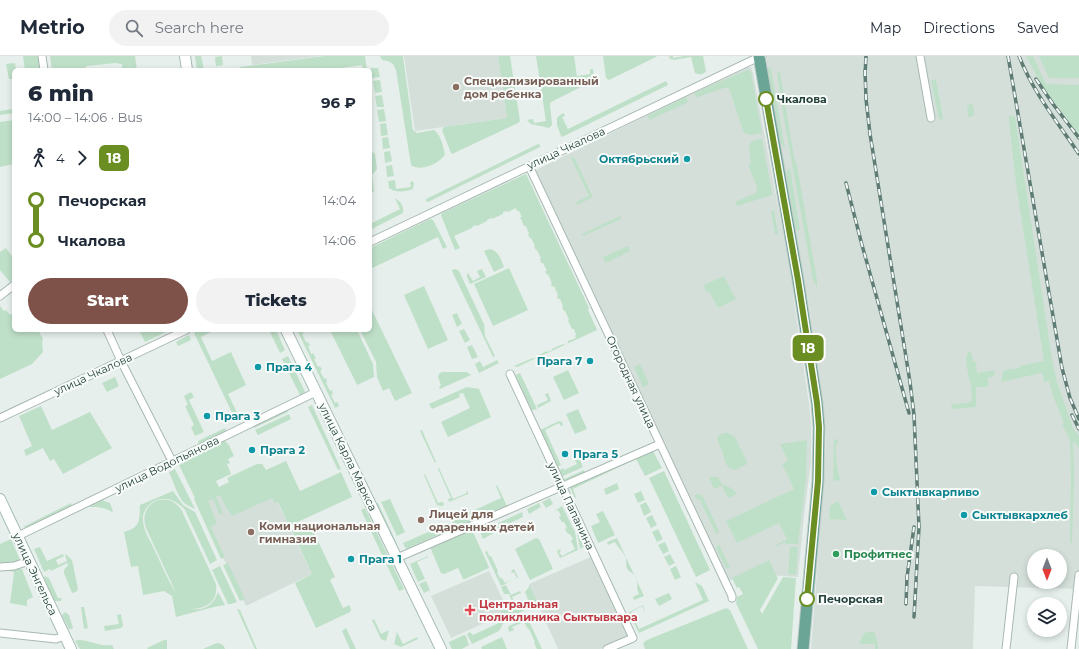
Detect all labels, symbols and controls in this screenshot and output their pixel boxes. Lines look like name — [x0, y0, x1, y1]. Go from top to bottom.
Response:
search box — [109, 10, 389, 46]
text: Metrio — [20, 16, 85, 39]
icon: search — [123, 17, 145, 39]
text: Search here — [155, 18, 244, 37]
text: Map — [870, 19, 901, 37]
text: Directions — [923, 19, 995, 37]
text: Saved — [1017, 19, 1059, 37]
place label: Специализированный дом ребенка — [464, 74, 599, 101]
text: 6 min — [28, 80, 94, 107]
marker: Специализированный дом ребенка — [451, 82, 461, 92]
marker: Чкалова — [758, 91, 774, 107]
place label: Чкалова — [777, 92, 827, 106]
text: 96 ₽ — [321, 93, 356, 112]
text: 14:00 – 14:06 · Bus — [28, 109, 142, 125]
street label: улица Чкалова — [524, 124, 607, 173]
icon: walk — [28, 147, 50, 169]
icon: forward — [71, 147, 93, 169]
text: 18 — [107, 149, 121, 167]
text: 4 — [56, 150, 65, 166]
place label: Октябрьский — [599, 152, 679, 166]
marker: Октябрьский — [682, 154, 692, 164]
text: Печорская — [58, 191, 146, 210]
text: 14:04 — [323, 192, 356, 208]
text: Чкалова — [58, 231, 126, 250]
text: 14:06 — [323, 232, 356, 248]
button: Start — [28, 278, 188, 324]
button: Tickets — [196, 278, 356, 324]
street label: Огородная улица — [603, 333, 659, 431]
line badge: 18 — [790, 335, 826, 361]
text: 18 — [801, 339, 815, 357]
street label: улица Чкалова — [51, 350, 134, 399]
place label: Прага 7 — [537, 354, 582, 368]
marker: Прага 7 — [585, 356, 595, 366]
place label: Прага 4 — [266, 360, 313, 374]
marker: Прага 4 — [253, 362, 263, 372]
street label: улица Карла Маркса — [315, 400, 380, 513]
place label: Прага 3 — [215, 409, 261, 423]
marker: Прага 3 — [202, 411, 212, 421]
street label: улица Водопьянова — [112, 433, 221, 496]
place label: Прага 2 — [260, 443, 306, 457]
marker: Прага 2 — [247, 445, 257, 455]
place label: Прага 5 — [573, 447, 619, 461]
marker: Прага 5 — [560, 449, 570, 459]
street label: улица Папанина — [544, 459, 597, 552]
place label: Сыктывкарпиво — [882, 485, 979, 499]
marker: Сыктывкарпиво — [869, 487, 879, 497]
place label: Лицей для одаренных детей — [429, 507, 535, 534]
place label: Сыктывкархлеб — [972, 508, 1069, 522]
marker: Сыктывкархлеб — [959, 510, 969, 520]
marker: Лицей для одаренных детей — [416, 515, 426, 525]
place label: Коми национальная гимназия — [259, 519, 380, 546]
marker: Коми национальная гимназия — [246, 527, 256, 537]
street label: улица Энгельса — [9, 529, 60, 618]
place label: Профитнес — [844, 547, 913, 561]
marker: Профитнес — [831, 549, 841, 559]
north arrow — [1027, 549, 1067, 589]
map controls — [1027, 549, 1067, 637]
place label: Прага 1 — [359, 552, 402, 566]
marker: Прага 1 — [346, 554, 356, 564]
marker: Печорская — [799, 591, 815, 607]
place label: Печорская — [818, 592, 883, 606]
place label: Центральная поликлиника Сыктывкара — [479, 597, 638, 624]
button: layers — [1027, 597, 1067, 637]
marker: Центральная поликлиника Сыктывкара — [464, 604, 476, 616]

